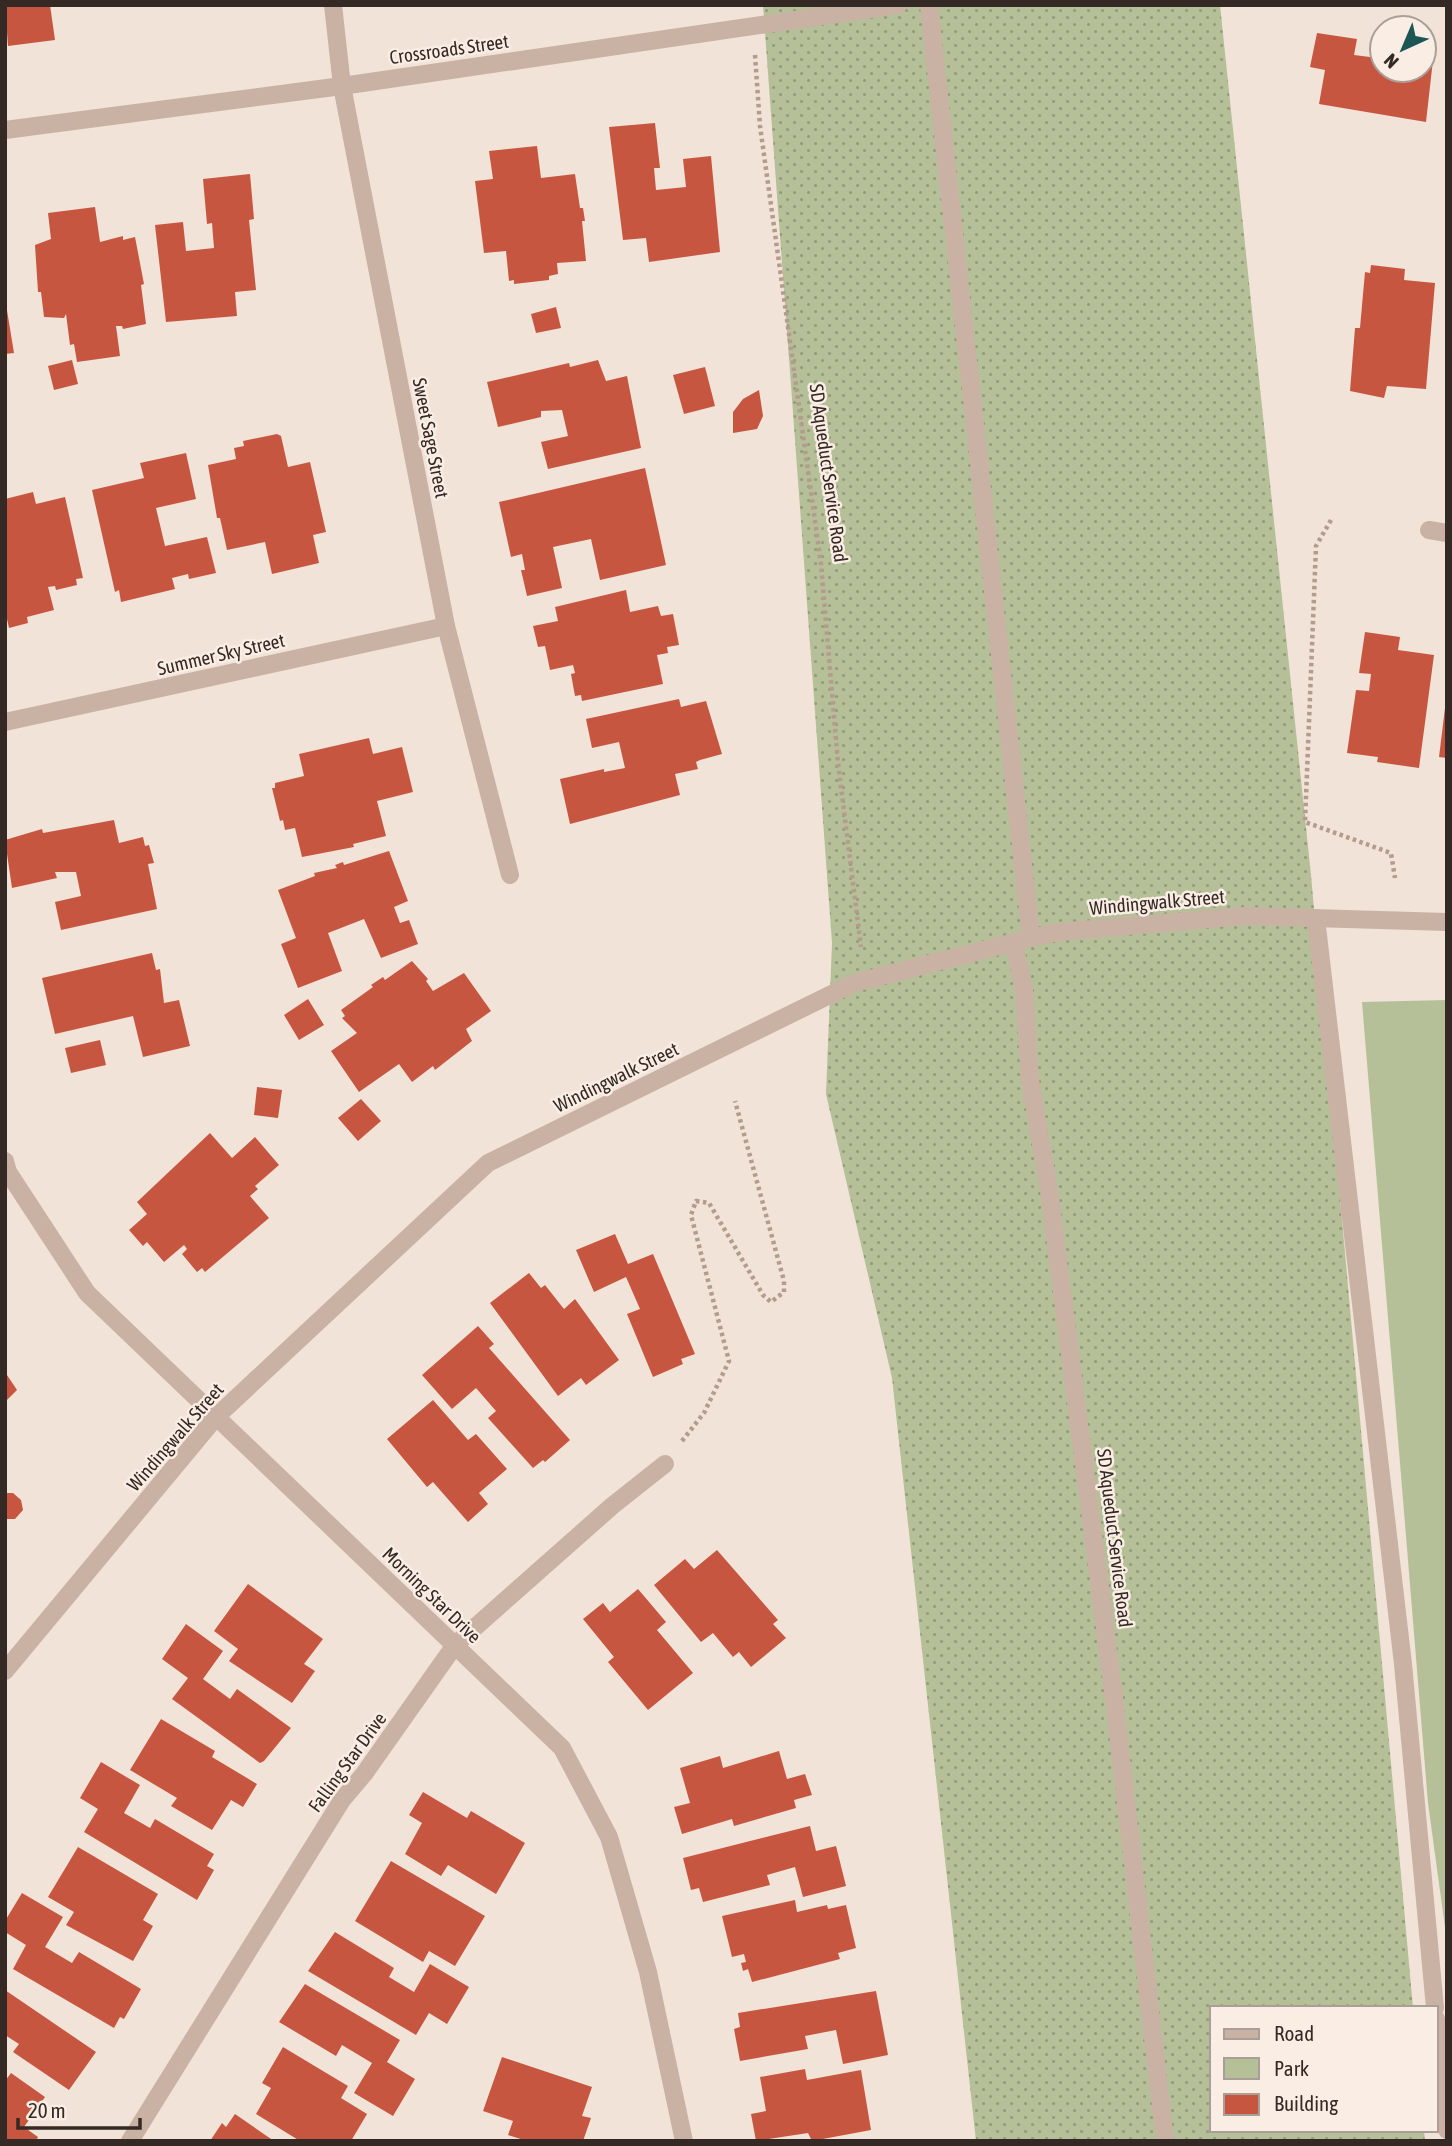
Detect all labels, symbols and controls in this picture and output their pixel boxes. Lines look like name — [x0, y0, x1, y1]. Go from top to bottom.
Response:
north arrow — [1368, 14, 1438, 84]
street label: Crossroads Street — [388, 30, 510, 68]
text: N — [1380, 49, 1403, 73]
street label: Sweet Sage Street — [409, 376, 453, 500]
street label: SD Aqueduct Service Road — [806, 383, 852, 563]
street label: Summer Sky Street — [155, 629, 287, 679]
street label: Windingwalk Street — [1088, 885, 1226, 919]
street label: Windingwalk Street — [550, 1037, 682, 1117]
street label: Windingwalk Street — [122, 1379, 228, 1495]
street label: SD Aqueduct Service Road — [1093, 1448, 1137, 1628]
street label: Morning Star Drive — [378, 1543, 486, 1647]
street label: Falling Star Drive — [303, 1708, 391, 1816]
legend — [1210, 2006, 1438, 2132]
text: Road — [1274, 2021, 1314, 2045]
text: Park — [1274, 2056, 1309, 2080]
scale bar — [18, 2086, 140, 2130]
text: Building — [1274, 2091, 1338, 2115]
text: 20 m — [28, 2098, 66, 2122]

